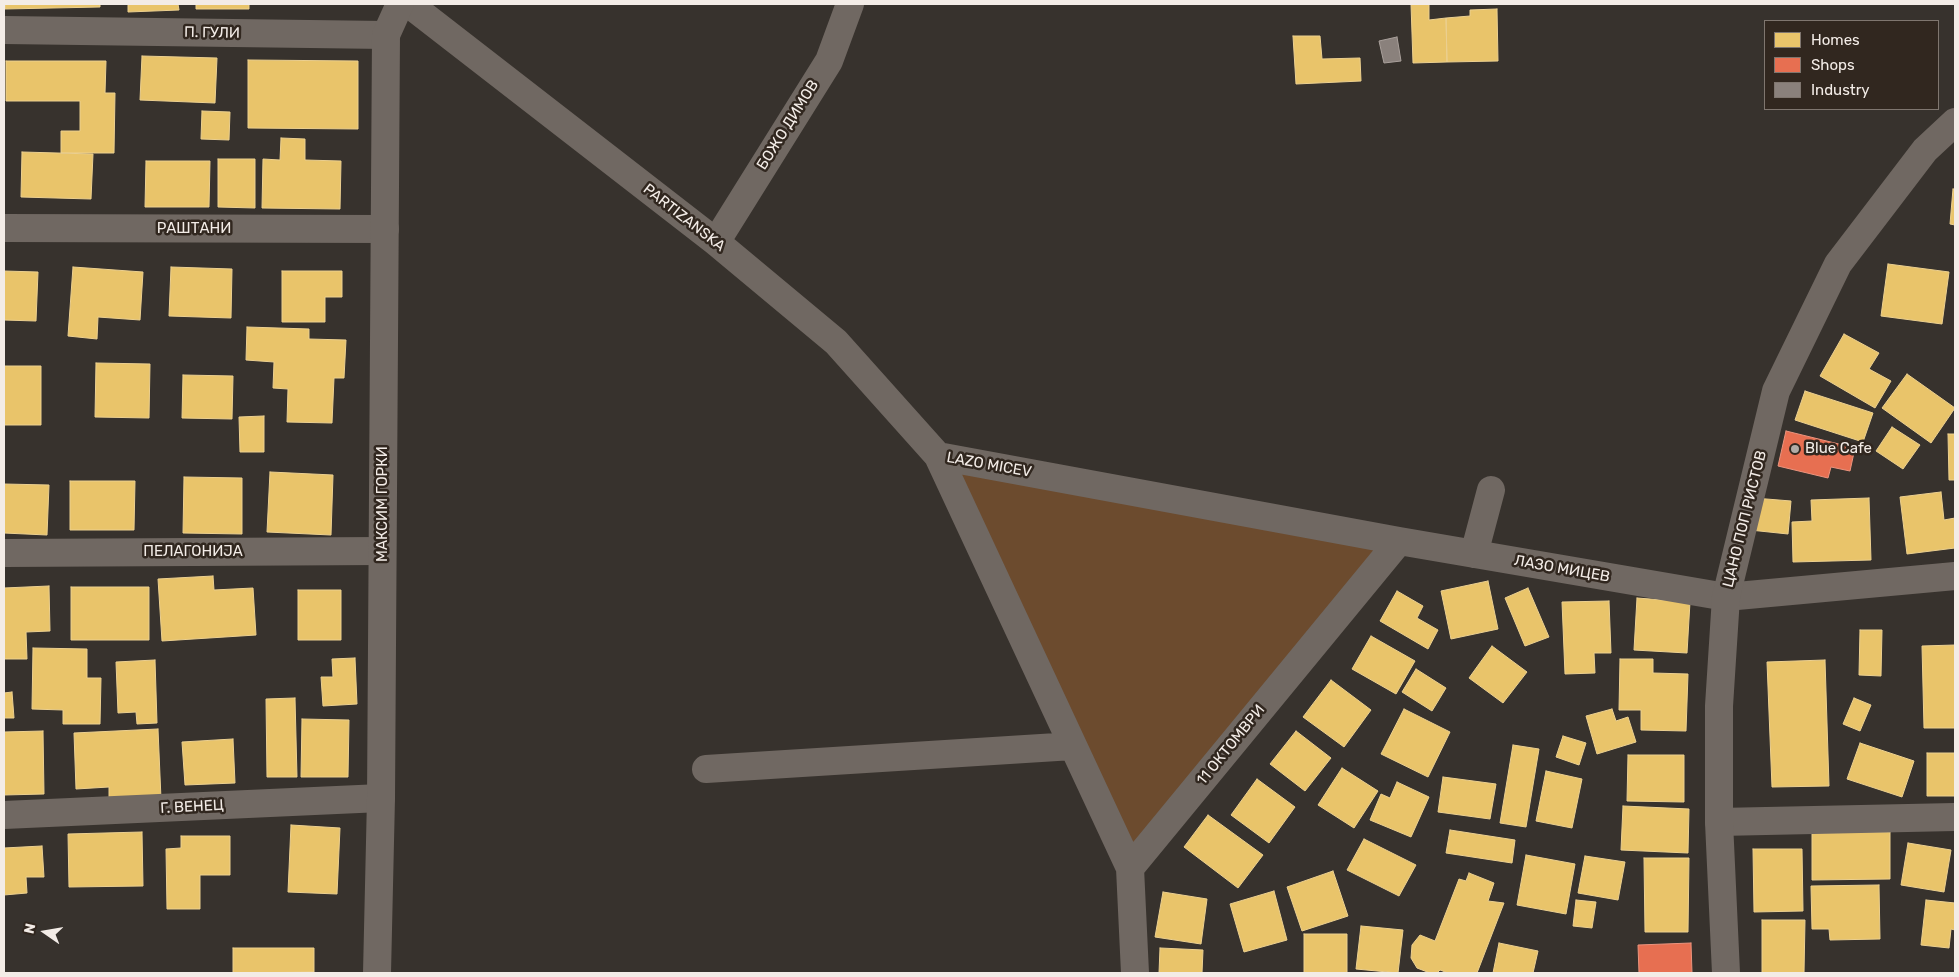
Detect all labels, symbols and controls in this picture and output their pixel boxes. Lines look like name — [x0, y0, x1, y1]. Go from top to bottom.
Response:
legend — [1764, 20, 1939, 110]
street label: П. ГУЛИ — [184, 24, 240, 42]
text: Homes — [1811, 31, 1860, 49]
text: Shops — [1811, 56, 1855, 74]
street label: БОЖО ДИМОВ — [753, 77, 823, 173]
text: Industry — [1811, 81, 1870, 99]
street label: PARTIZANSKA — [639, 180, 729, 256]
street label: РАШТАНИ — [157, 220, 231, 238]
place label: Blue Cafe — [1805, 440, 1872, 458]
marker: Blue Cafe — [1789, 443, 1801, 455]
street label: МАКСИМ ГОРКИ — [374, 446, 392, 562]
street label: LAZO MICEV — [945, 449, 1033, 481]
street label: ЦАНО ПОП РИСТОВ — [1719, 449, 1771, 589]
street label: ПЕЛАГОНИЈА — [143, 543, 243, 561]
street label: ЛАЗО МИЦЕВ — [1513, 552, 1611, 586]
street label: 11 ОКТОМВРИ — [1193, 701, 1269, 789]
street label: Г. ВЕНЕЦ — [160, 796, 224, 818]
north arrow — [20, 907, 70, 957]
text: N — [20, 922, 39, 935]

